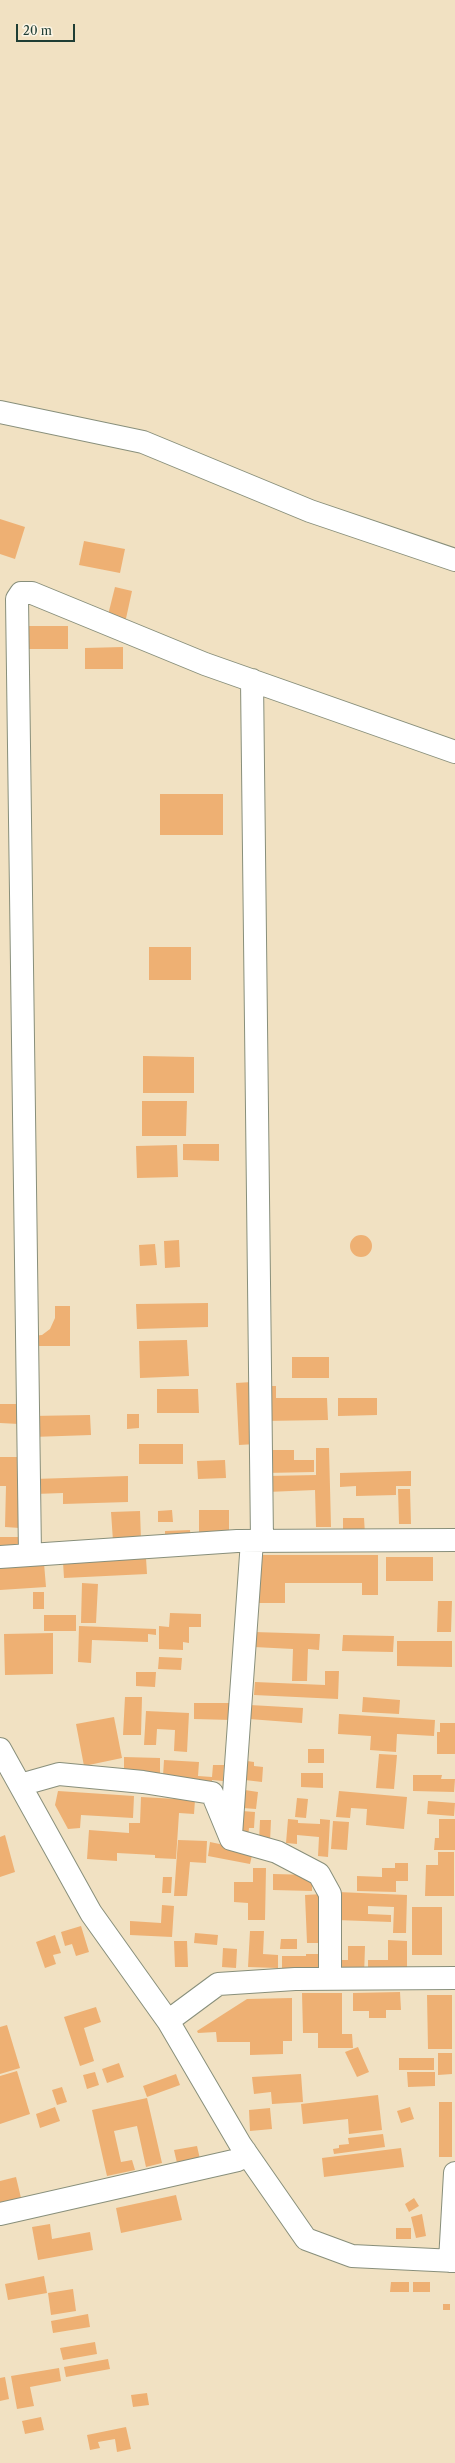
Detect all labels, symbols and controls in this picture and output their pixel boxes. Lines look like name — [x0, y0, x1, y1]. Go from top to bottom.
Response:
scale bar — [18, 16, 77, 42]
text: 20 m — [23, 23, 52, 38]

